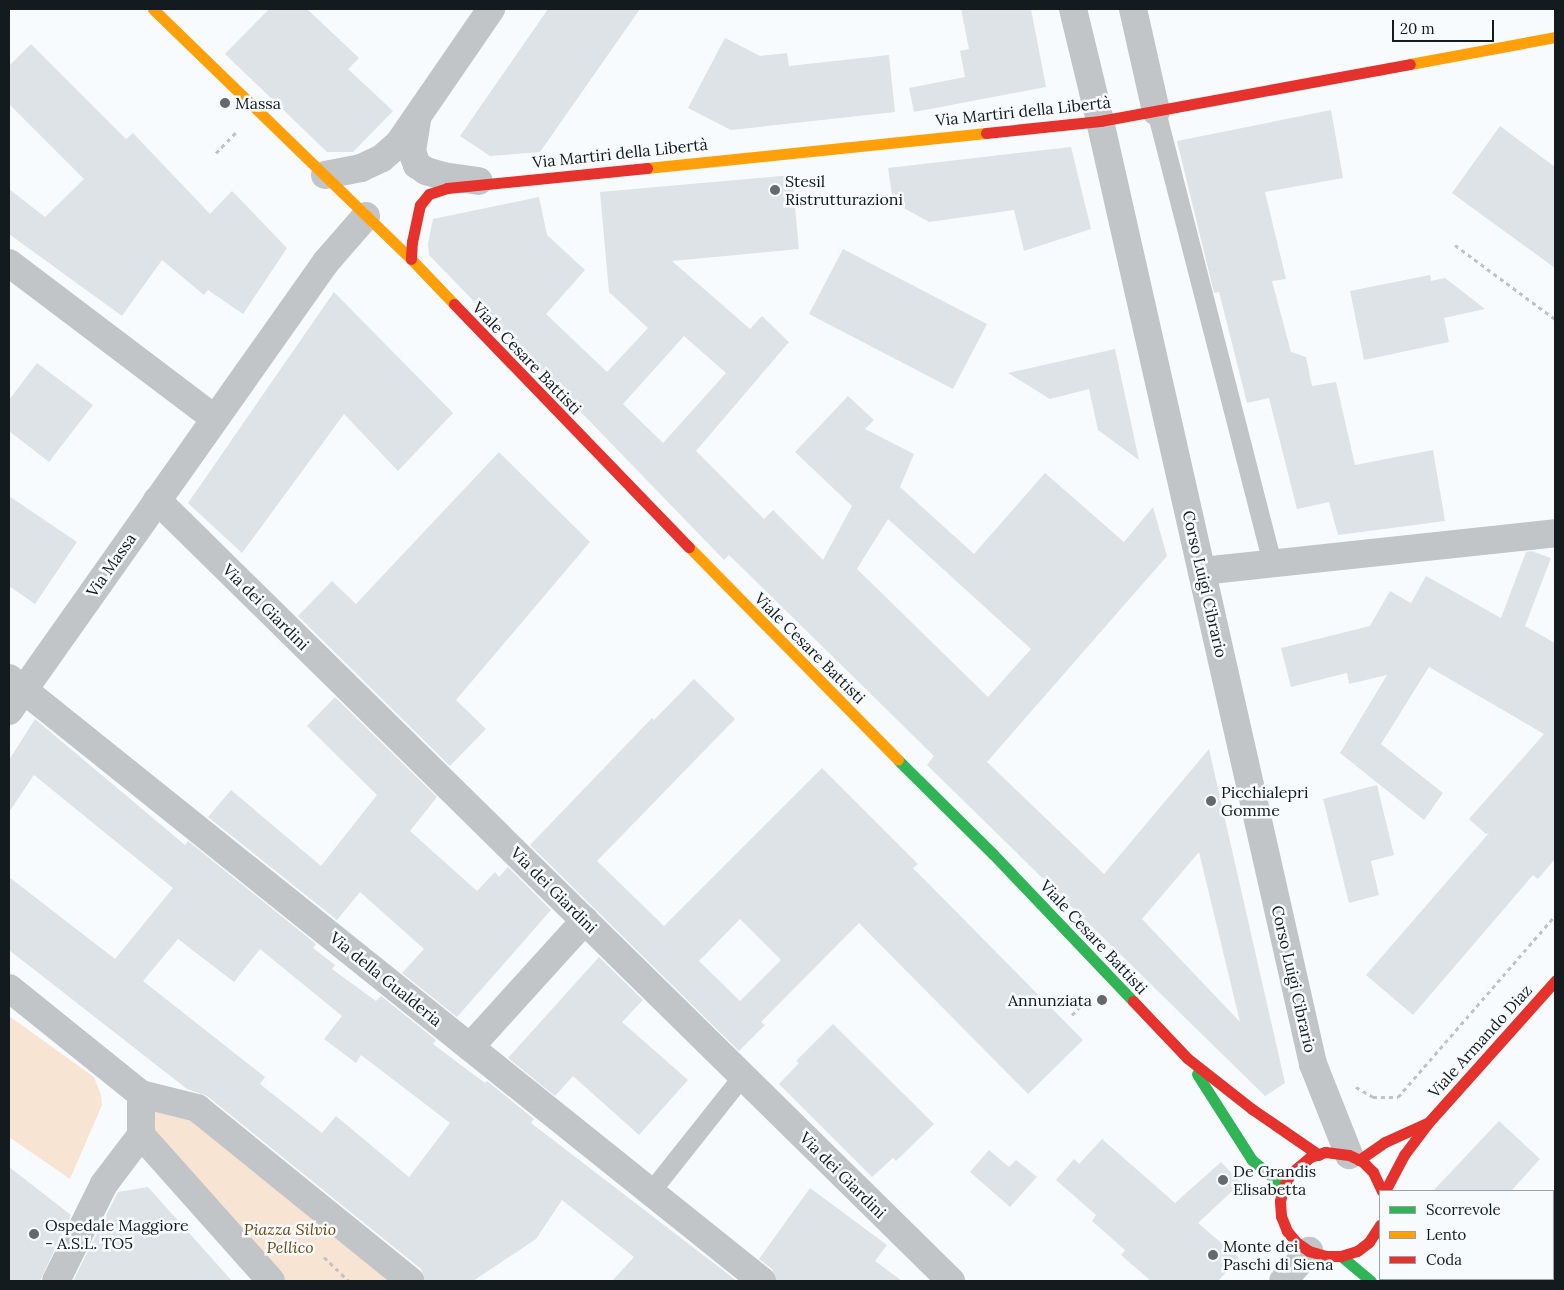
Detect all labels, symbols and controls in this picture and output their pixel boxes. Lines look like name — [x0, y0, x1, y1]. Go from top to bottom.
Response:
scale bar — [1394, 10, 1496, 42]
text: 20 m — [1400, 19, 1435, 38]
street label: Via Martiri della Libertà — [934, 92, 1112, 130]
place label: Massa — [235, 93, 281, 113]
marker: Massa — [219, 97, 231, 109]
street label: Via Martiri della Libertà — [531, 134, 709, 172]
place label: Stesil Ristrutturazioni — [785, 171, 903, 209]
marker: Stesil Ristrutturazioni — [769, 184, 781, 196]
street label: Viale Cesare Battisti — [468, 298, 586, 418]
street label: Corso Luigi Cibrario — [1179, 509, 1231, 659]
street label: Via Massa — [82, 530, 140, 600]
street label: Via dei Giardini — [219, 560, 313, 654]
street label: Viale Cesare Battisti — [751, 589, 869, 707]
place label: Picchialepri Gomme — [1221, 782, 1308, 820]
marker: Picchialepri Gomme — [1205, 795, 1217, 807]
street label: Via dei Giardini — [507, 843, 601, 937]
street label: Viale Cesare Battisti — [1036, 876, 1152, 998]
street label: Corso Luigi Cibrario — [1268, 904, 1320, 1054]
street label: Via della Gualderia — [326, 928, 446, 1030]
street label: Viale Armando Diaz — [1424, 981, 1536, 1101]
place label: Annunziata — [1008, 990, 1092, 1010]
marker: Annunziata — [1096, 994, 1108, 1006]
street label: Via dei Giardini — [796, 1128, 890, 1222]
place label: De Grandis Elisabetta — [1233, 1161, 1316, 1199]
marker: De Grandis Elisabetta — [1217, 1174, 1229, 1186]
legend — [1379, 1190, 1554, 1280]
text: Scorrevole — [1426, 1200, 1501, 1219]
place label: Ospedale Maggiore - A.S.L. TO5 — [45, 1215, 189, 1253]
park label: Piazza Silvio Pellico — [244, 1219, 336, 1257]
text: Lento — [1426, 1225, 1466, 1244]
marker: Ospedale Maggiore - A.S.L. TO5 — [27, 1227, 41, 1241]
place label: Monte dei Paschi di Siena — [1223, 1236, 1333, 1274]
marker: Monte dei Paschi di Siena — [1207, 1249, 1219, 1261]
text: Coda — [1426, 1250, 1462, 1269]

